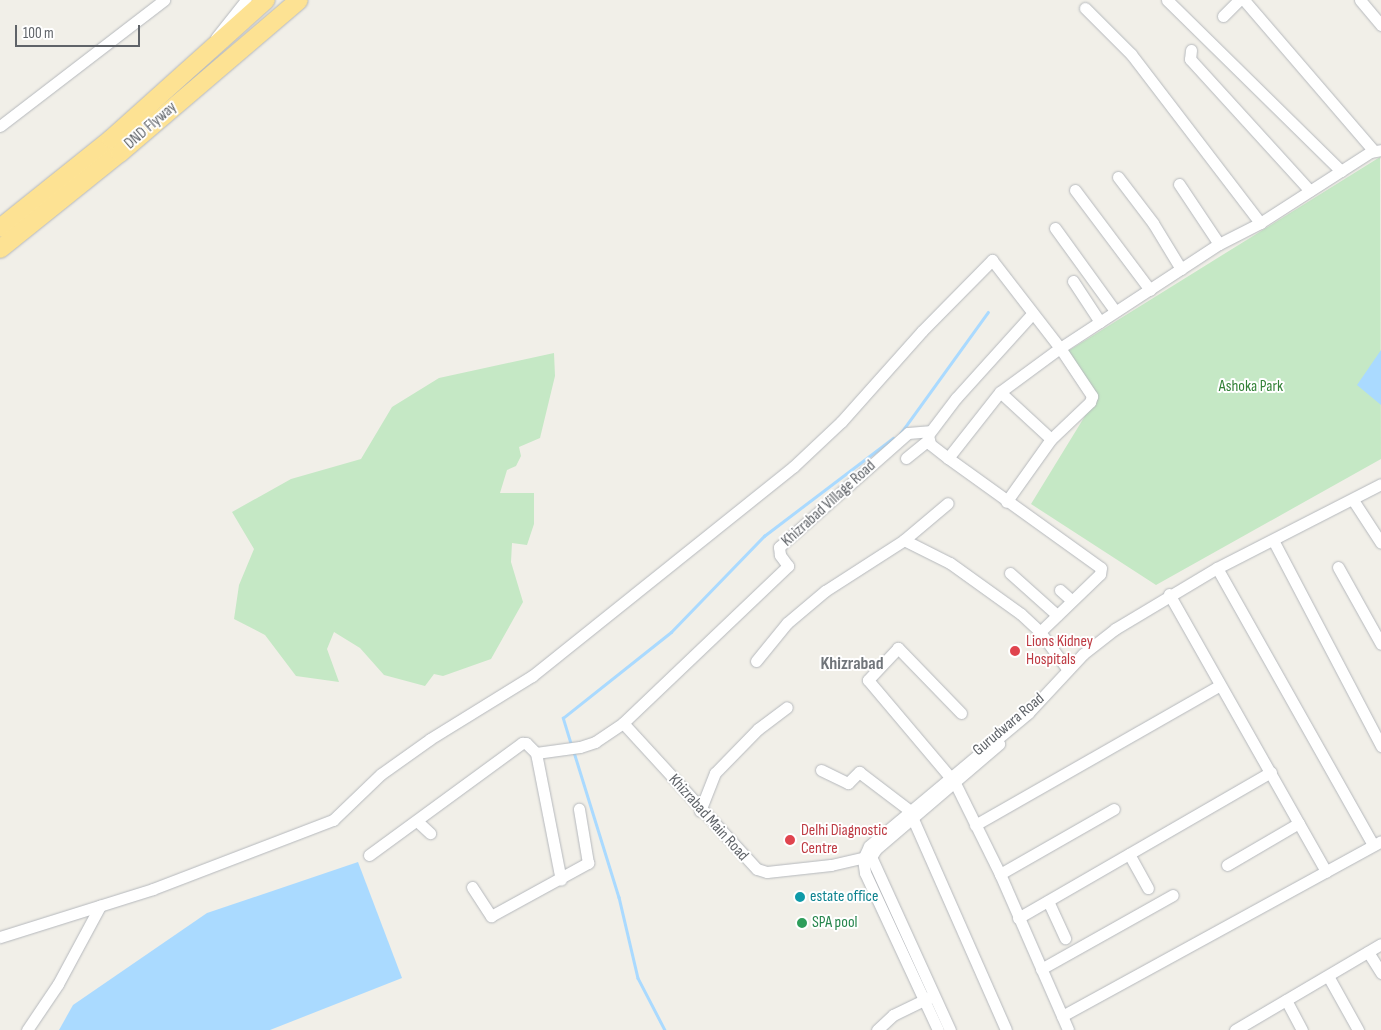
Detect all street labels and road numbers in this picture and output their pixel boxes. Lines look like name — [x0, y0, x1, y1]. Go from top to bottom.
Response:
street label: DND Flyway — [121, 98, 181, 154]
street label: Khizrabad Village Road — [778, 457, 880, 551]
street label: Gurudwara Road — [969, 690, 1049, 760]
street label: Khizrabad Main Road — [664, 771, 752, 865]

